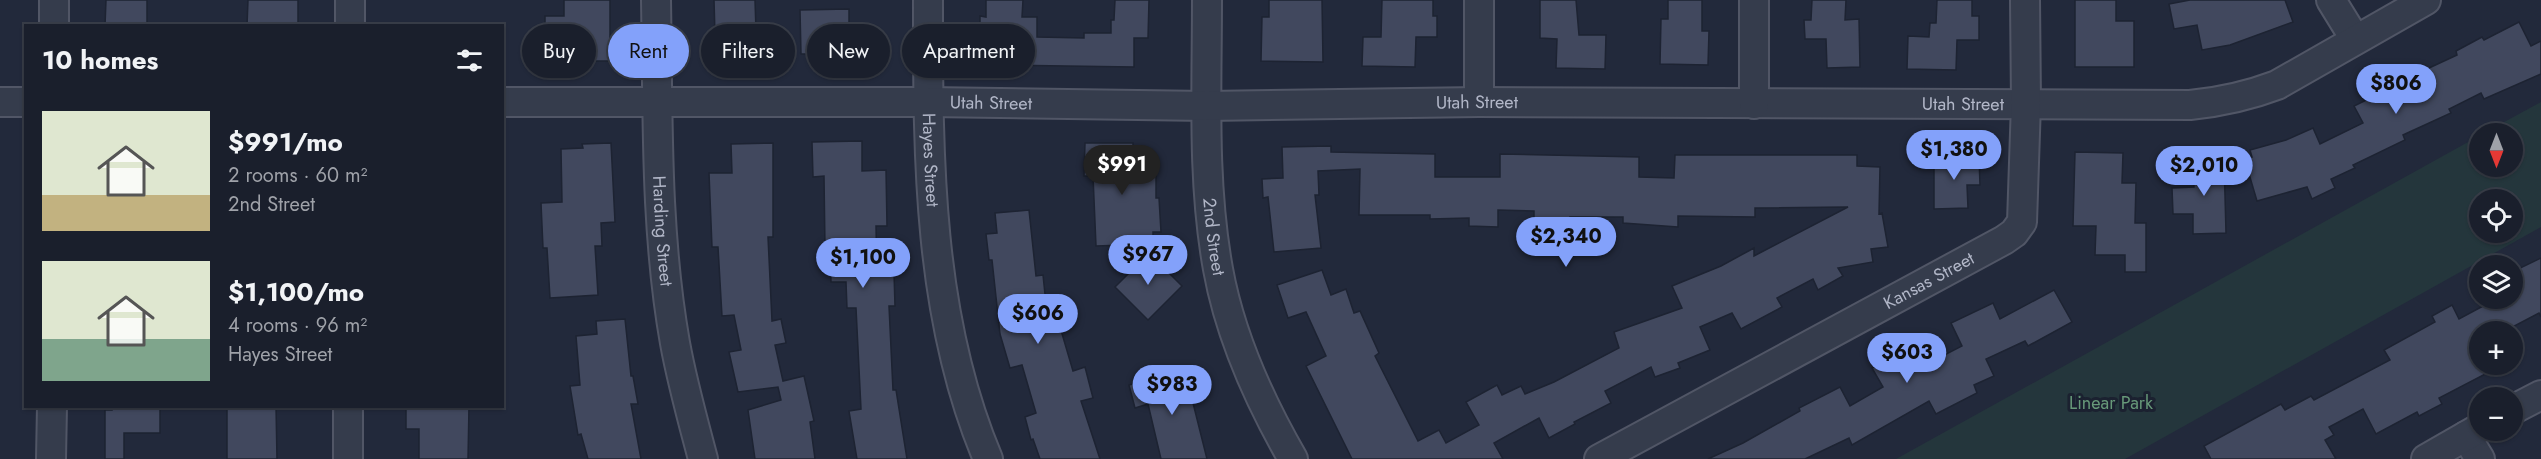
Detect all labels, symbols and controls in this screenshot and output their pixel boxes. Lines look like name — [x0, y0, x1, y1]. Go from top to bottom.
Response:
chip: Buy — [522, 24, 596, 78]
chip: Rent — [608, 24, 689, 78]
chip: Filters — [701, 24, 795, 78]
chip: New — [807, 24, 890, 78]
chip: Apartment — [902, 24, 1035, 78]
text: 10 homes — [42, 41, 158, 79]
icon: filters — [453, 44, 486, 77]
pin: $806 — [2360, 64, 2432, 115]
text: $806 — [2370, 69, 2422, 98]
street label: Utah Street — [950, 89, 1033, 117]
street label: Utah Street — [1436, 89, 1519, 116]
street label: Utah Street — [1922, 91, 2005, 117]
street label: Hayes Street — [916, 113, 946, 209]
text: $991/mo — [228, 123, 343, 161]
north arrow — [2469, 123, 2523, 177]
map controls — [2469, 123, 2523, 441]
pin: $1,380 — [1905, 130, 2003, 181]
icon: home — [90, 135, 162, 207]
text: $1,380 — [1920, 135, 1988, 164]
pin: $991 — [1086, 145, 1158, 196]
pin: $2,010 — [2155, 146, 2253, 197]
text: $991 — [1097, 150, 1147, 179]
text: $2,010 — [2170, 151, 2238, 180]
text: 2 rooms · 60 m² — [228, 161, 367, 190]
street label: Harding Street — [646, 175, 680, 288]
button: locate — [2469, 189, 2523, 243]
text: 2nd Street — [228, 190, 315, 219]
street label: 2nd Street — [1196, 197, 1232, 279]
pin: $2,340 — [1517, 217, 1615, 268]
text: $2,340 — [1530, 222, 1602, 251]
pin: $967 — [1112, 235, 1184, 286]
pin: $1,100 — [814, 238, 912, 289]
text: $967 — [1122, 240, 1174, 269]
text: $1,100 — [830, 243, 896, 272]
street label: Kansas Street — [1879, 245, 1980, 316]
button: layers — [2469, 255, 2523, 309]
text: $1,100/mo — [228, 273, 364, 311]
icon: home — [90, 285, 162, 357]
pin: $606 — [1002, 294, 1074, 345]
text: $606 — [1012, 299, 1064, 328]
text: 4 rooms · 96 m² — [228, 311, 367, 340]
button: + — [2469, 321, 2523, 375]
pin: $603 — [1871, 333, 1943, 384]
text: $603 — [1881, 338, 1933, 367]
text: Hayes Street — [228, 340, 332, 369]
pin: $983 — [1136, 365, 1208, 416]
text: $983 — [1147, 370, 1197, 399]
button: − — [2469, 387, 2523, 441]
park label: Linear Park — [2069, 390, 2153, 416]

